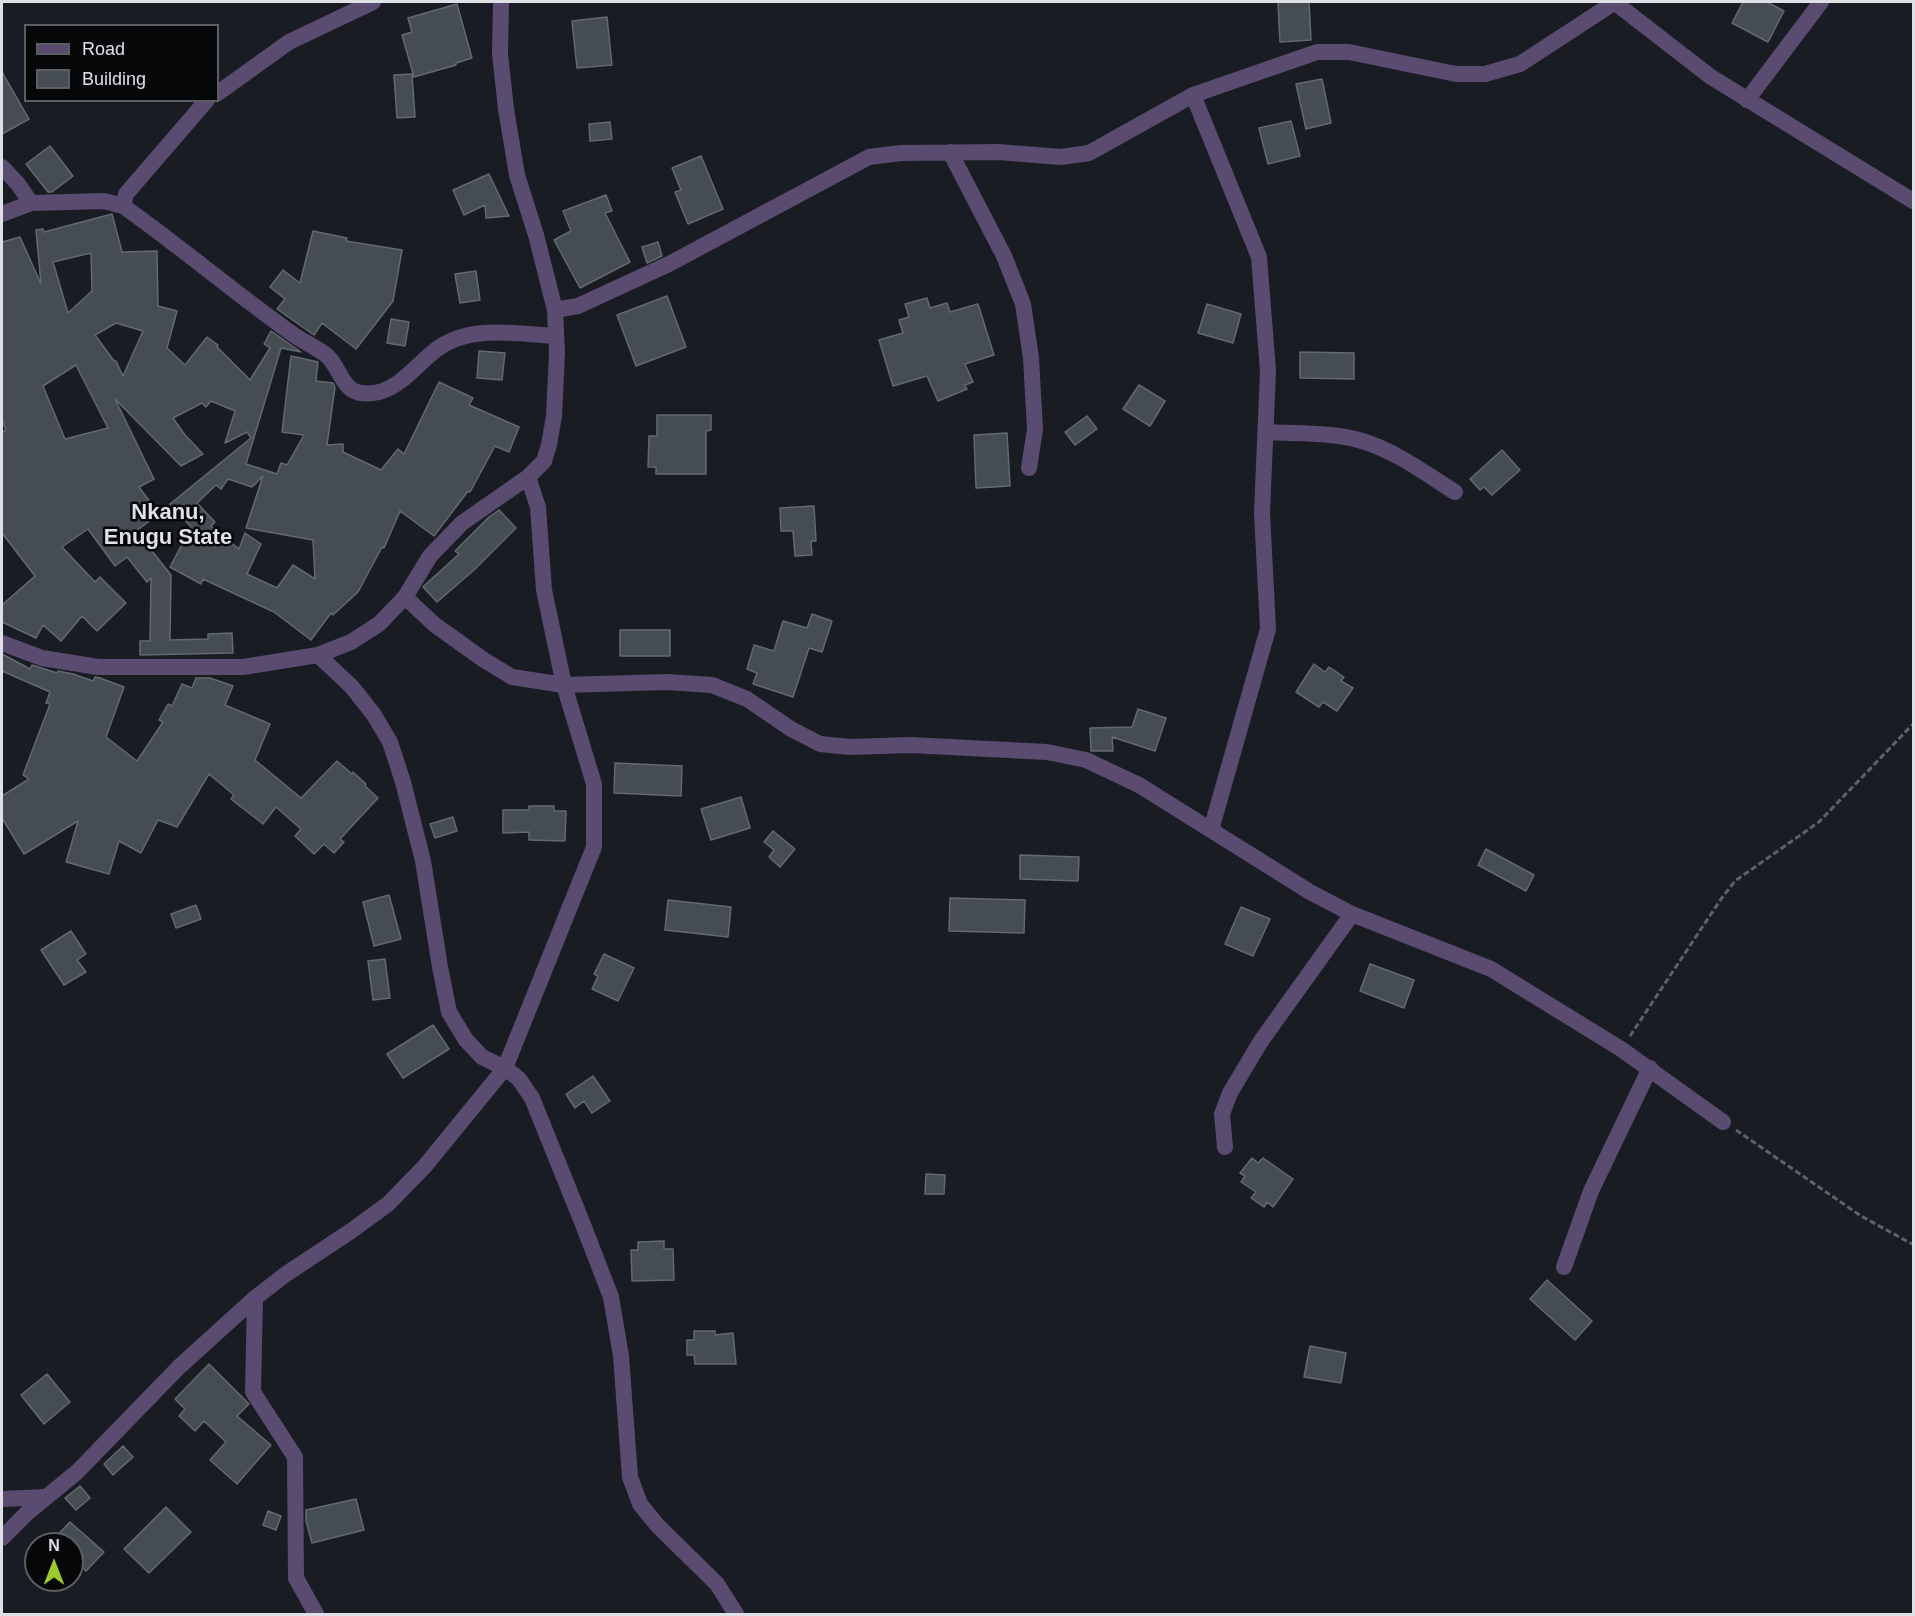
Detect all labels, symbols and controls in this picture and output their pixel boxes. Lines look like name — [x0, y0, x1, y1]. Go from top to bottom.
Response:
legend — [24, 24, 219, 102]
text: Road — [82, 39, 125, 59]
text: Building — [82, 69, 146, 89]
district label: Nkanu, Enugu State — [104, 500, 232, 552]
north arrow — [24, 1532, 84, 1592]
text: N — [48, 1537, 60, 1554]

